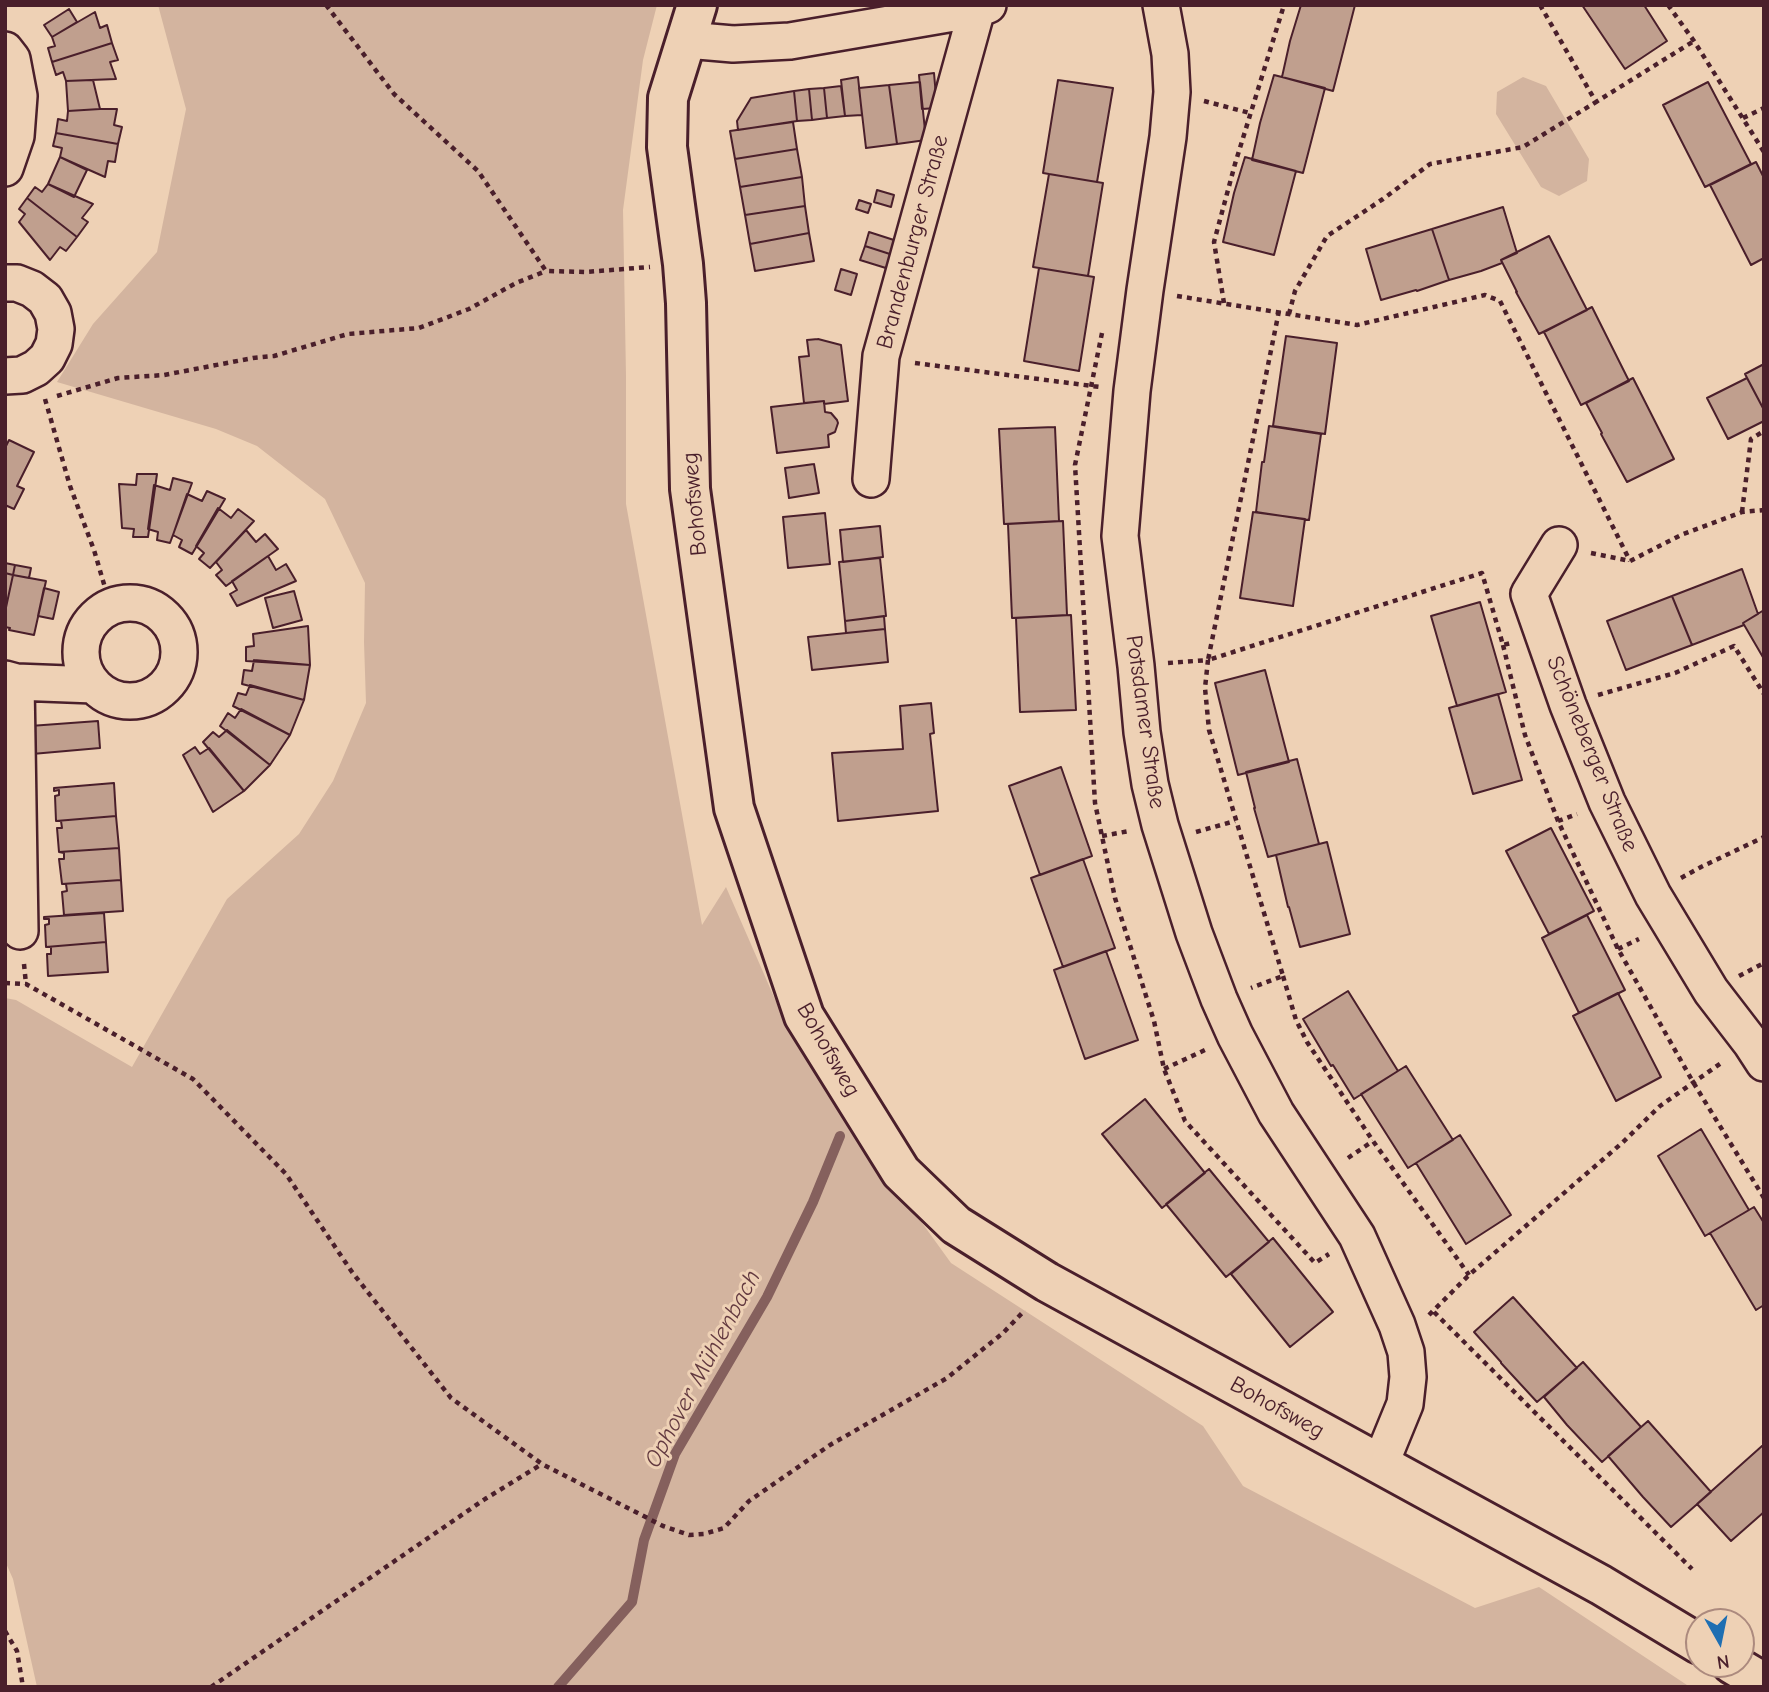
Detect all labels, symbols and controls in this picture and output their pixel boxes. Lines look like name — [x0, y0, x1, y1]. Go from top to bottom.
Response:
street label: Brandenburger Straße — [871, 132, 955, 352]
street label: Bohofsweg — [677, 451, 713, 557]
street label: Potsdamer Straße — [1119, 634, 1171, 810]
street label: Schöneberger Straße — [1540, 652, 1644, 856]
street label: Bohofsweg — [790, 998, 866, 1102]
water label: Ophover Mühlenbach — [639, 1265, 767, 1473]
street label: Bohofsweg — [1225, 1371, 1329, 1445]
north arrow — [1685, 1608, 1755, 1678]
text: N — [1715, 1650, 1731, 1674]

